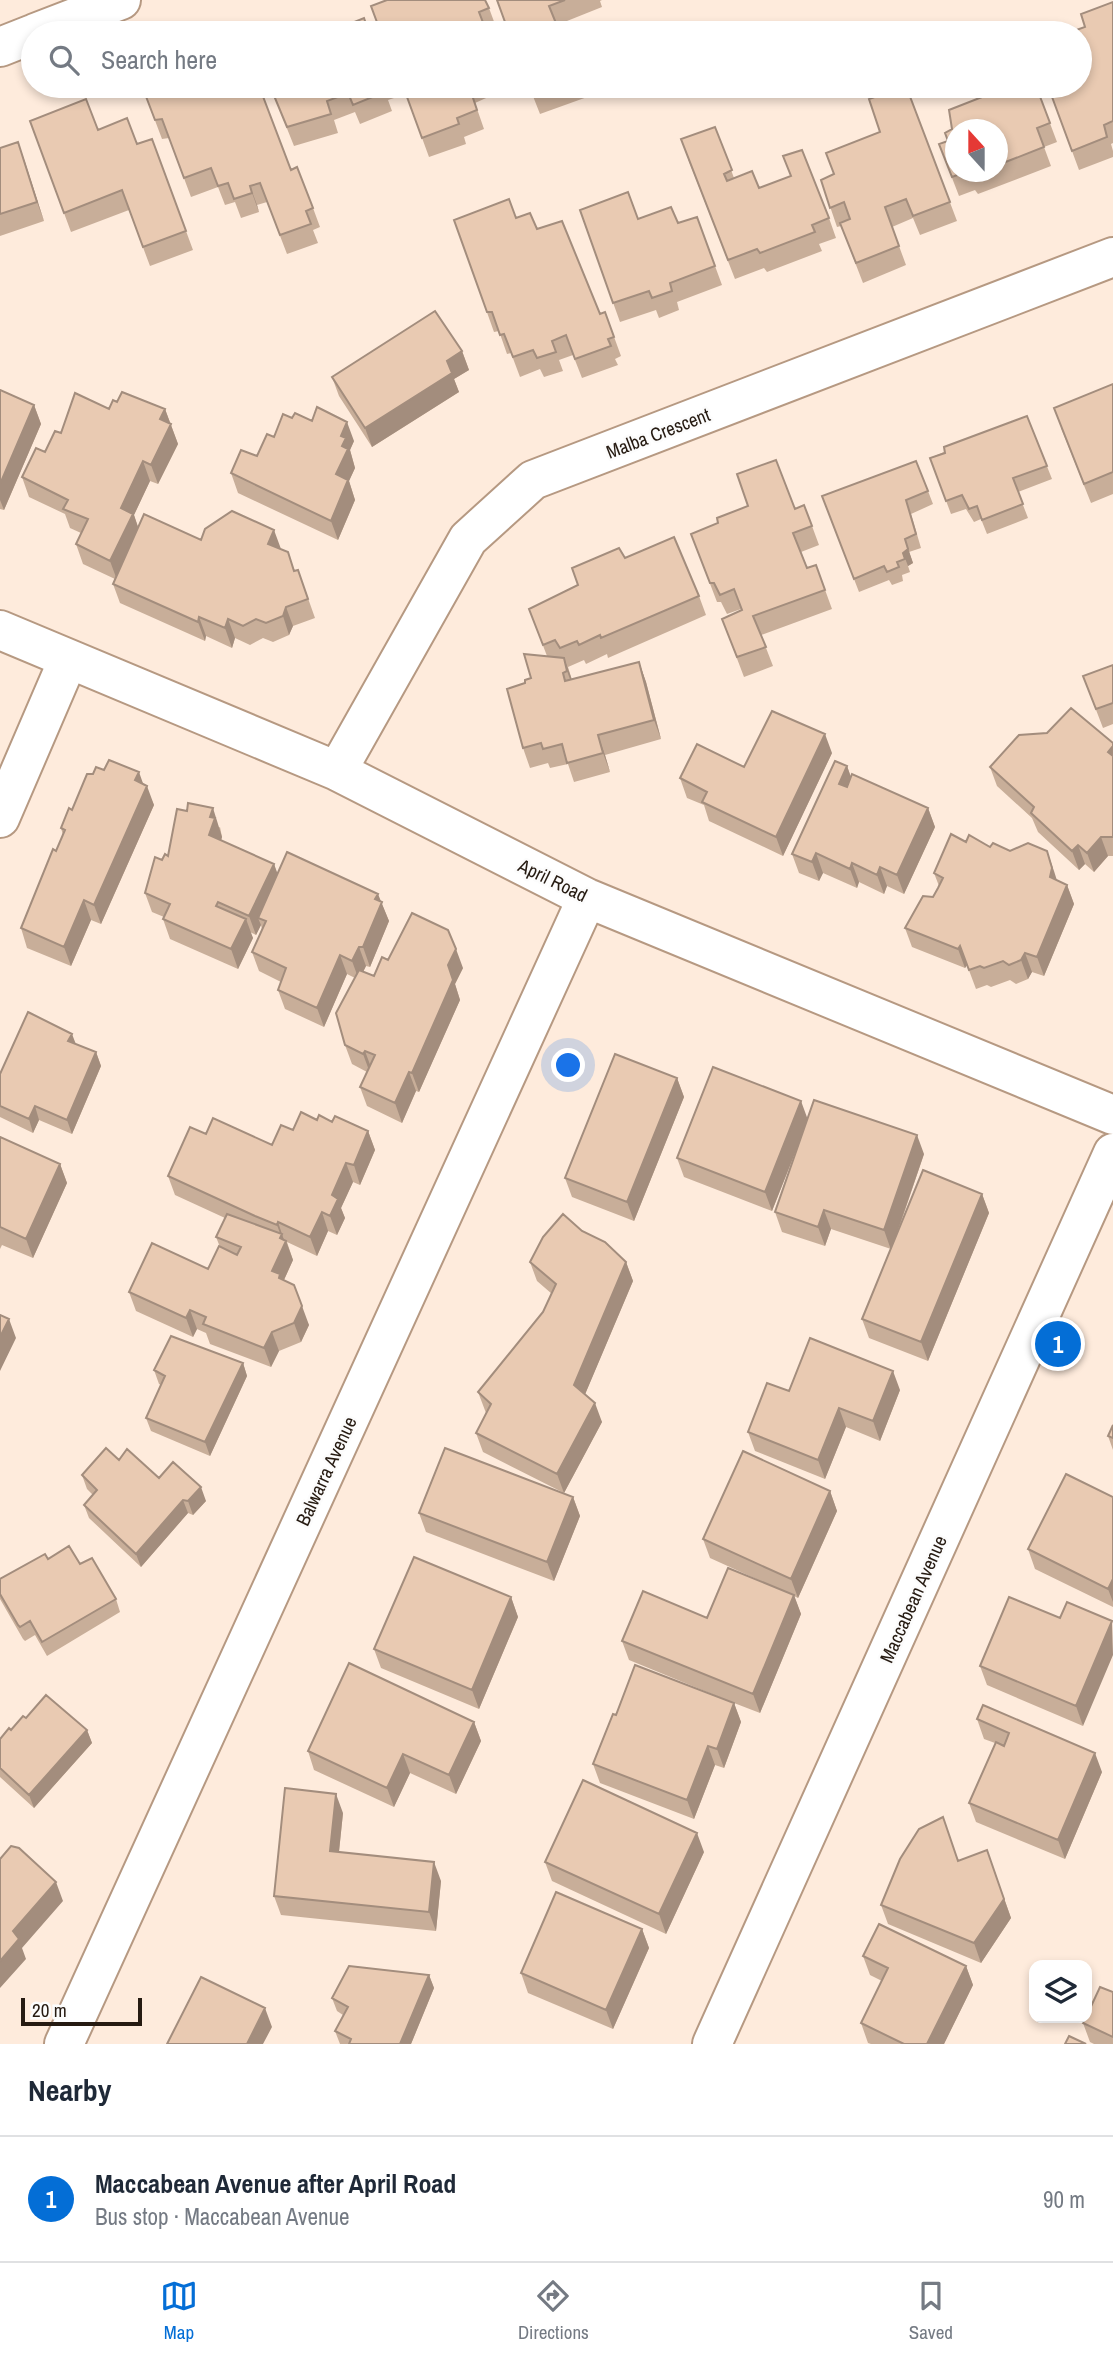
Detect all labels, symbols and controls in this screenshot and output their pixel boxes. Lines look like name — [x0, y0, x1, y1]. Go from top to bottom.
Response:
search box — [21, 21, 1092, 98]
icon: search — [45, 41, 83, 79]
text: Search here — [101, 42, 217, 77]
north arrow — [945, 119, 1008, 182]
street label: Malba Crescent — [602, 401, 714, 465]
street label: April Road — [513, 852, 592, 908]
your location — [551, 1048, 585, 1082]
pin: 1 — [1035, 1318, 1081, 1370]
street label: Balwarra Avenue — [289, 1412, 363, 1530]
street label: Maccabean Avenue — [873, 1531, 953, 1667]
map controls — [1029, 1960, 1092, 2023]
button: layers — [1029, 1960, 1092, 2023]
scale bar — [21, 1995, 142, 2027]
text: 20 m — [32, 1997, 67, 2023]
text: Nearby — [28, 2070, 111, 2110]
text: Maccabean Avenue after April Road — [95, 2166, 456, 2201]
text: 1 — [46, 2184, 56, 2215]
text: 90 m — [1043, 2184, 1085, 2215]
text: Bus stop · Maccabean Avenue — [95, 2201, 349, 2232]
tab: Map — [160, 2277, 198, 2345]
tab: Directions — [518, 2277, 589, 2345]
tab: Saved — [909, 2277, 953, 2345]

